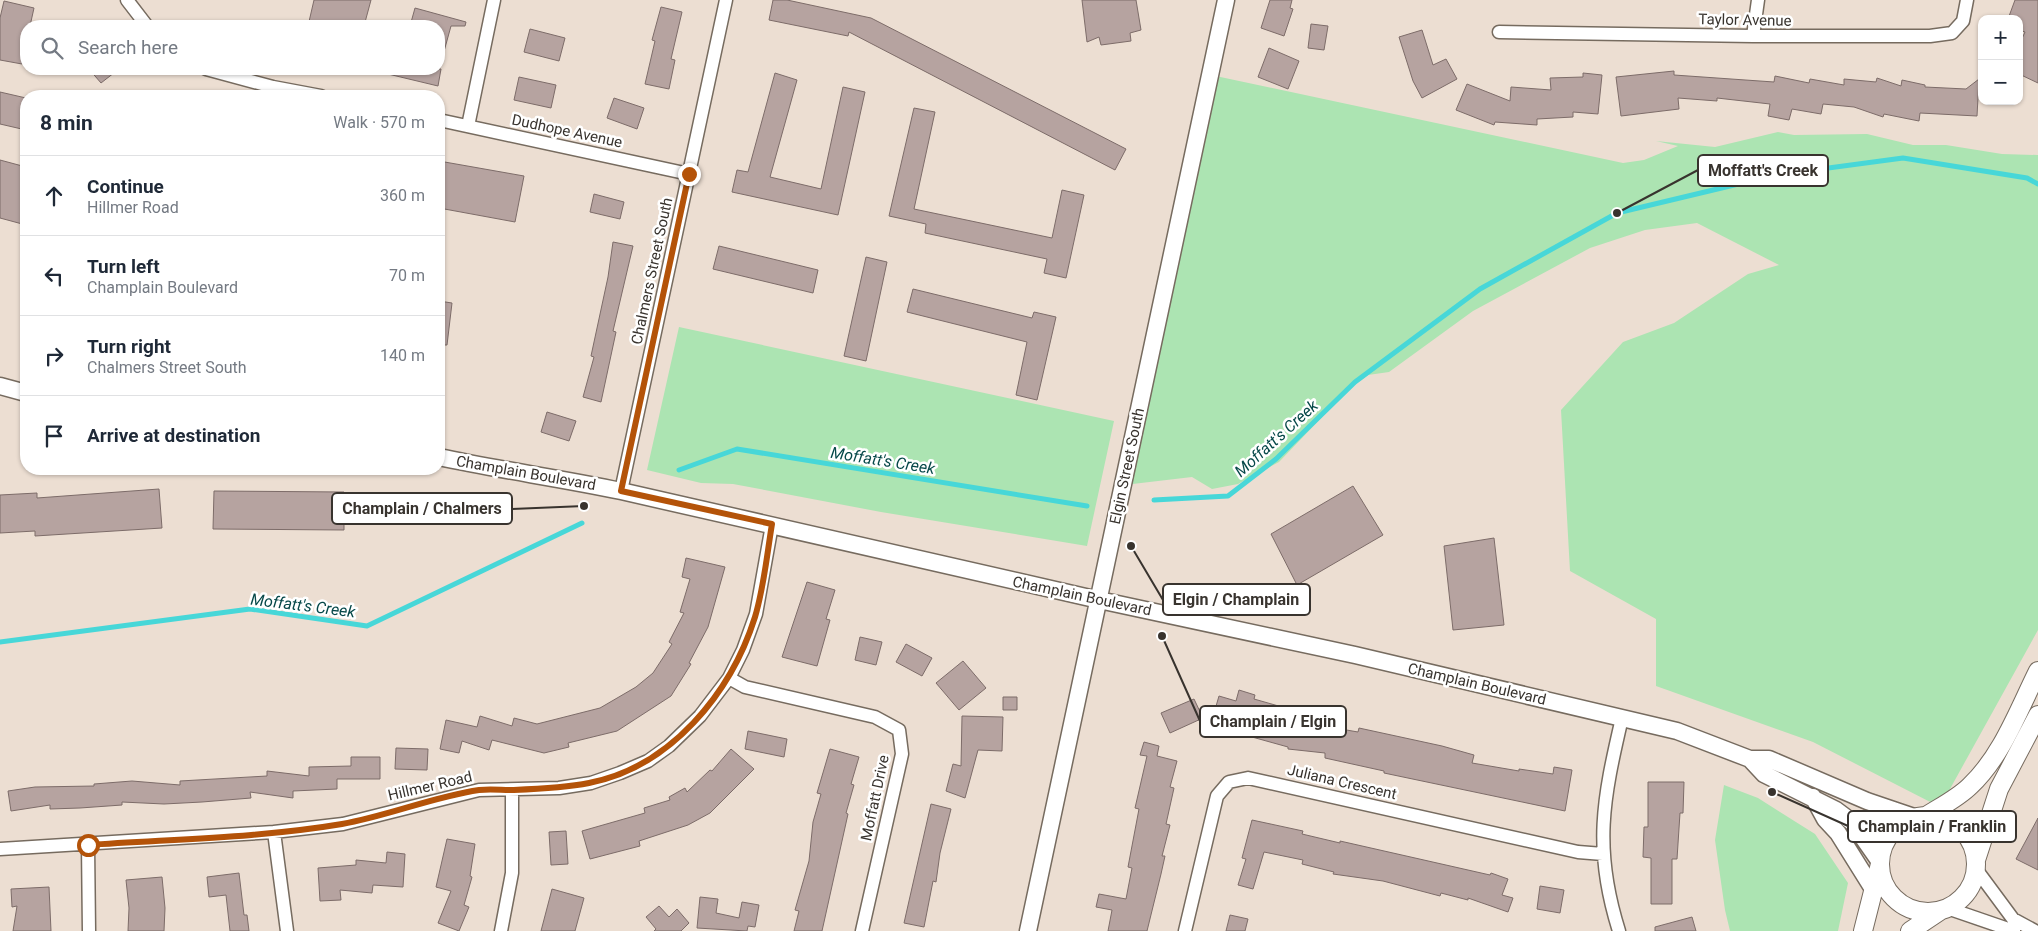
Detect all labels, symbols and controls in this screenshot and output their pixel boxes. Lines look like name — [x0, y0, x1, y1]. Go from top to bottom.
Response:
street label: Taylor Avenue — [1698, 10, 1792, 30]
map controls — [1978, 15, 2023, 105]
button: + — [1978, 15, 2023, 60]
search box — [20, 20, 445, 75]
icon: search — [38, 34, 66, 62]
text: Search here — [78, 36, 178, 59]
button: − — [1978, 60, 2023, 105]
street label: Dudhope Avenue — [510, 110, 624, 152]
text: 8 min — [40, 111, 93, 135]
text: Walk · 570 m — [333, 113, 425, 132]
callout: Moffatt's Creek — [1698, 155, 1828, 186]
text: Moffatt's Creek — [1708, 161, 1818, 180]
route end — [678, 163, 701, 186]
text: Continue — [87, 175, 164, 198]
icon: ahead — [40, 182, 68, 210]
text: 360 m — [380, 186, 425, 205]
street label: Chalmers Street South — [628, 196, 676, 346]
text: Hillmer Road — [87, 198, 179, 217]
text: Turn left — [87, 255, 160, 278]
icon: left — [40, 262, 68, 290]
text: 70 m — [389, 266, 425, 285]
text: Champlain Boulevard — [87, 278, 238, 297]
text: Turn right — [87, 335, 171, 358]
icon: right — [40, 342, 68, 370]
text: 140 m — [380, 346, 425, 365]
text: Chalmers Street South — [87, 358, 247, 377]
water label: Moffatt's Creek — [1231, 395, 1323, 481]
street label: Elgin Street South — [1106, 406, 1148, 526]
icon: arrive — [40, 422, 68, 450]
text: Arrive at destination — [87, 424, 260, 447]
water label: Moffatt's Creek — [829, 443, 938, 478]
street label: Champlain Boulevard — [455, 452, 597, 494]
callout: Champlain / Chalmers — [332, 493, 512, 524]
text: Champlain / Chalmers — [342, 499, 502, 518]
street label: Champlain Boulevard — [1011, 572, 1153, 620]
callout: Elgin / Champlain — [1163, 584, 1310, 615]
water label: Moffatt's Creek — [249, 590, 358, 621]
text: Elgin / Champlain — [1173, 590, 1299, 609]
street label: Champlain Boulevard — [1406, 659, 1548, 709]
callout: Champlain / Elgin — [1200, 706, 1346, 737]
text: Champlain / Elgin — [1210, 712, 1336, 731]
street label: Moffatt Drive — [857, 753, 893, 843]
street label: Juliana Crescent — [1286, 761, 1398, 803]
street label: Hillmer Road — [386, 768, 474, 804]
callout: Champlain / Franklin — [1848, 811, 2016, 842]
text: Champlain / Franklin — [1858, 817, 2006, 836]
route start — [77, 834, 100, 857]

